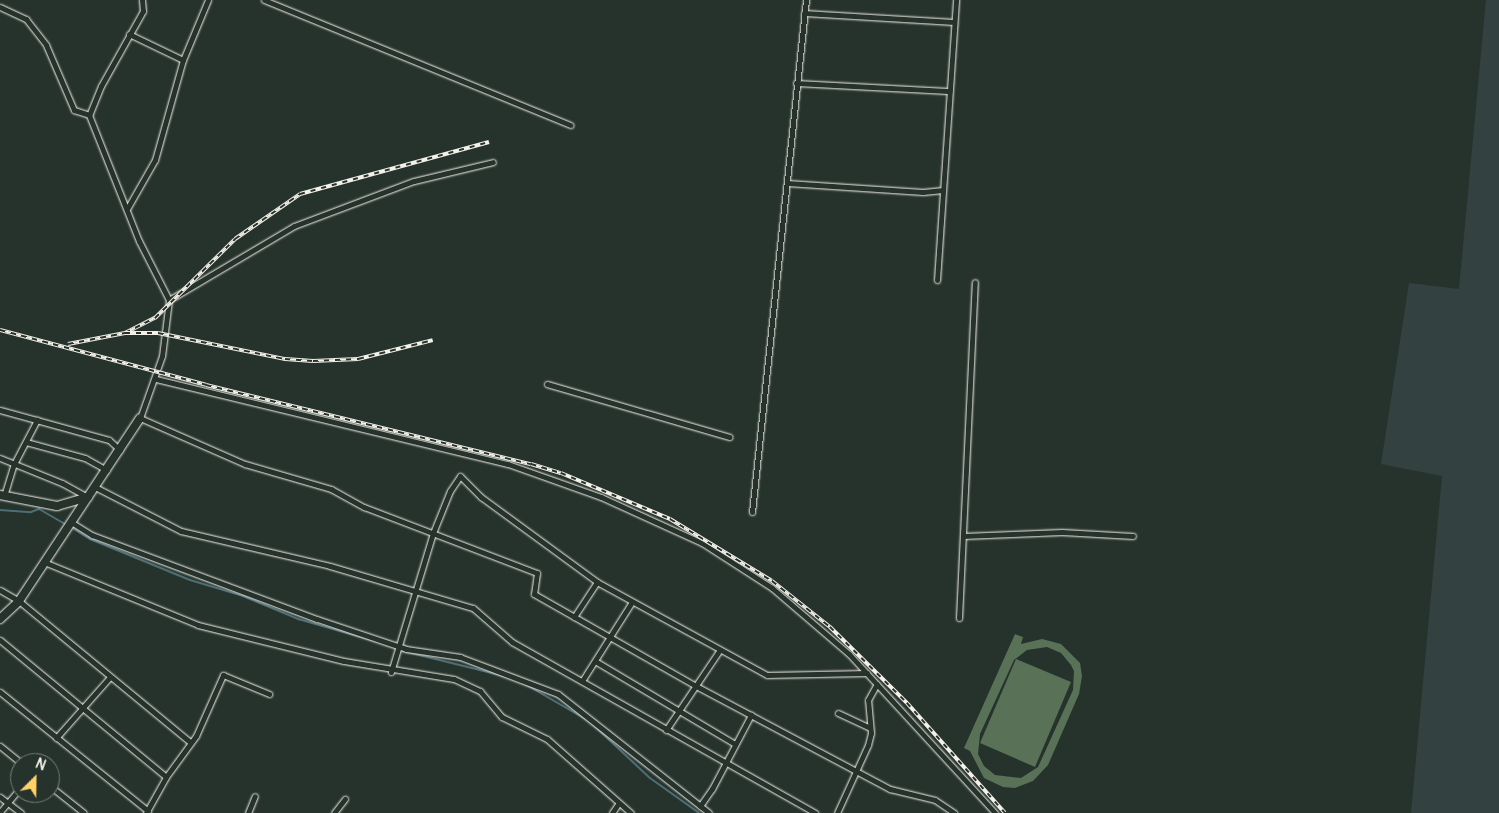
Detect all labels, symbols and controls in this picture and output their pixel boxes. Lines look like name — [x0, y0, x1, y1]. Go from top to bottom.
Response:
north arrow — [10, 753, 60, 803]
text: N — [33, 755, 48, 774]

